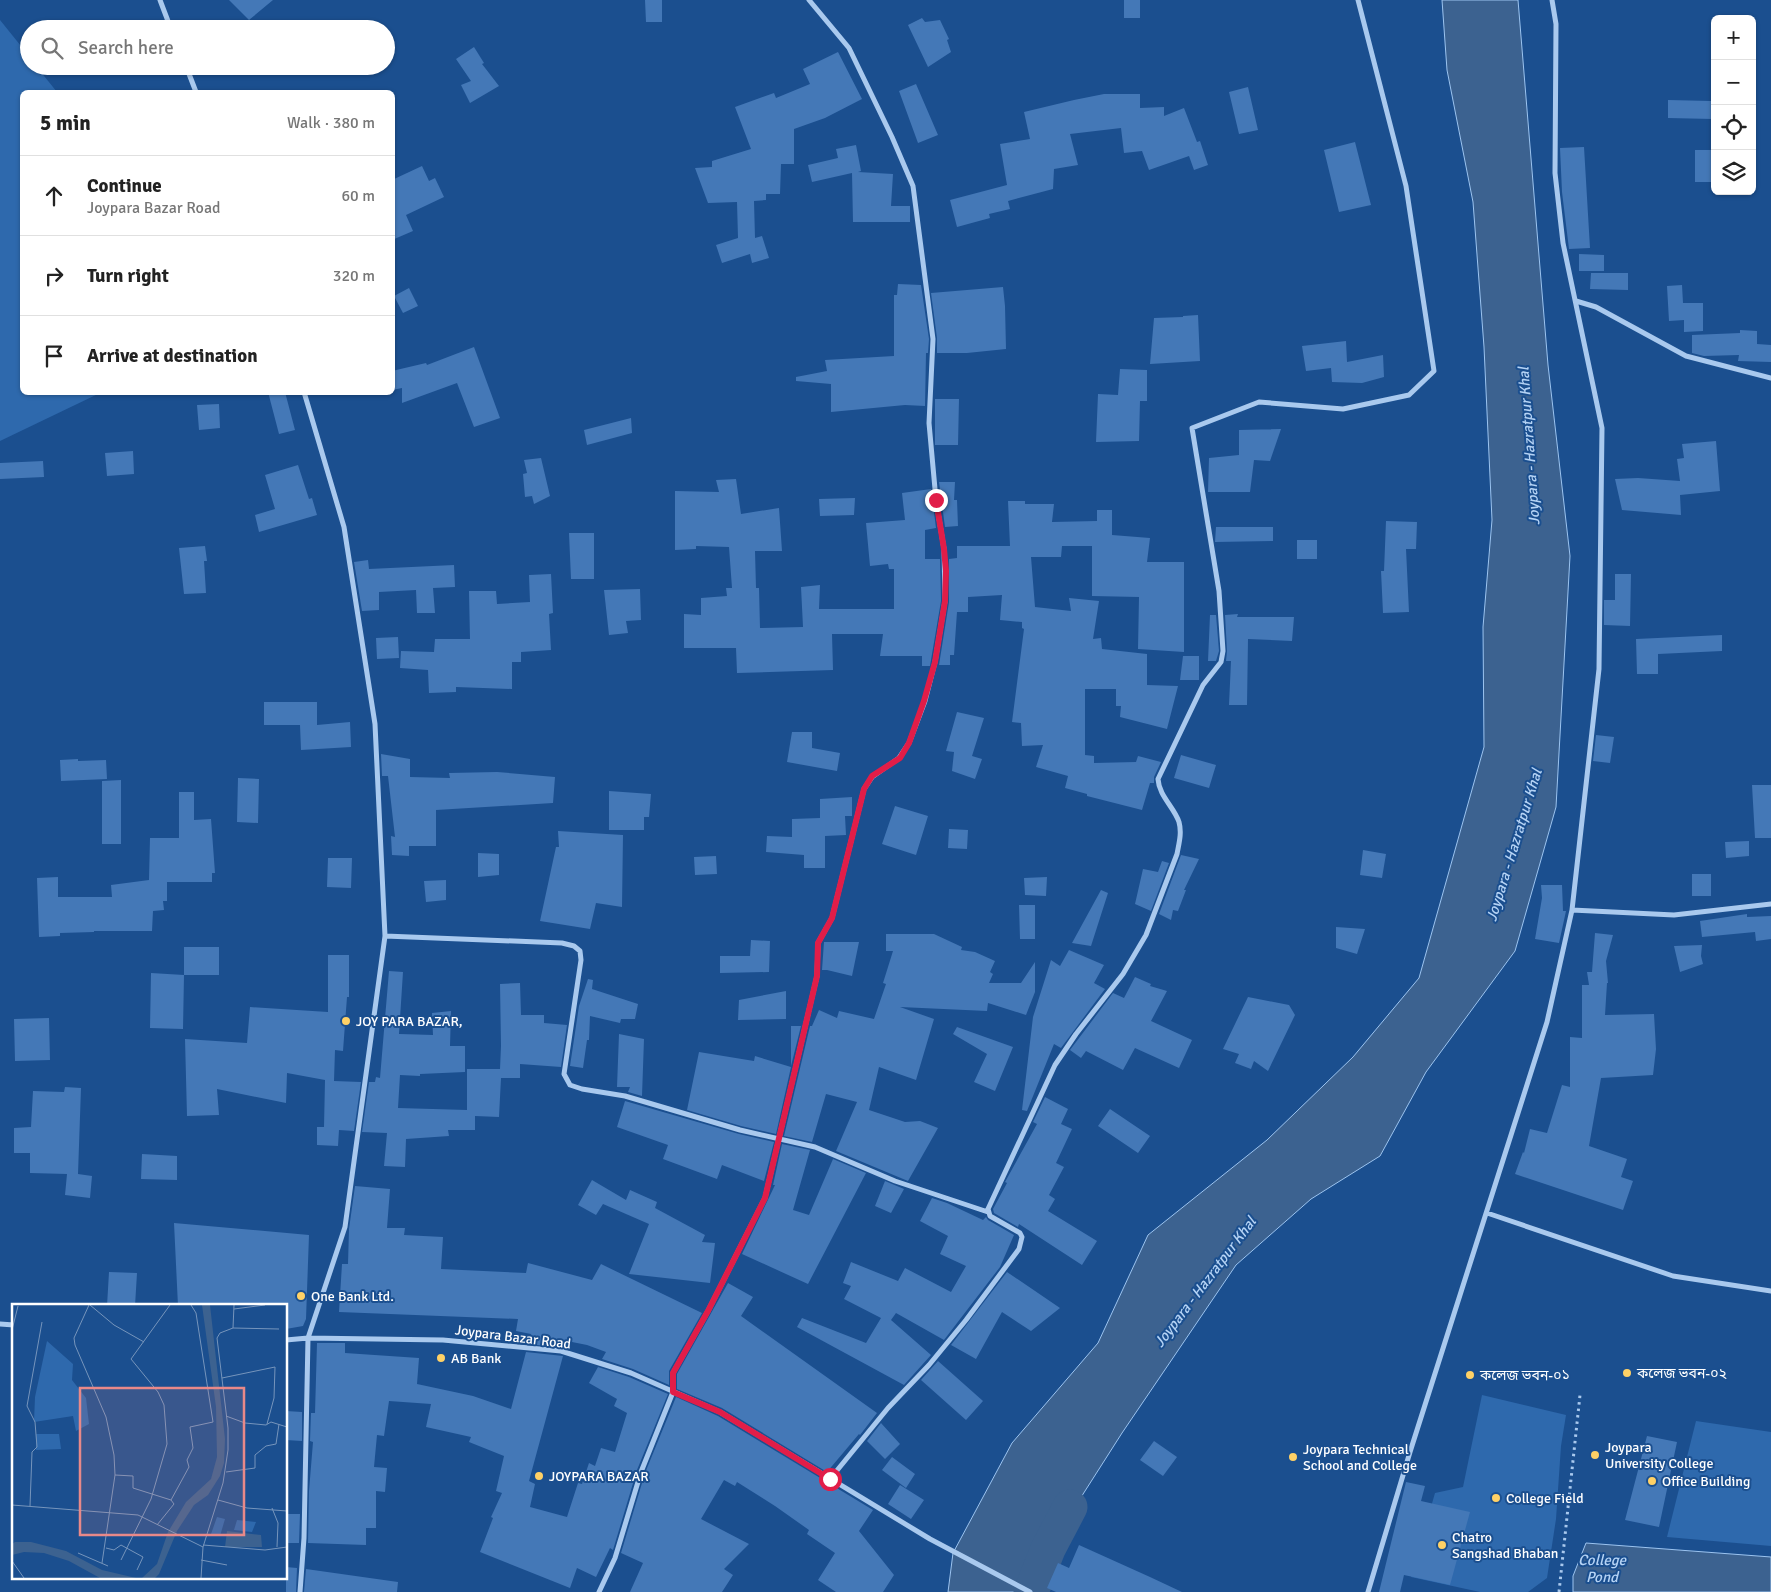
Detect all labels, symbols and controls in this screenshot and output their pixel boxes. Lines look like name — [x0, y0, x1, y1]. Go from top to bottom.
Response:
map controls — [1711, 15, 1756, 195]
button: + — [1711, 15, 1756, 60]
search box — [20, 20, 395, 75]
icon: search — [38, 34, 66, 62]
text: Search here — [78, 36, 174, 60]
button: − — [1711, 60, 1756, 105]
button: locate — [1711, 105, 1756, 150]
text: 5 min — [40, 110, 91, 136]
text: Walk · 380 m — [287, 113, 375, 133]
button: layers — [1711, 150, 1756, 195]
text: Continue — [87, 174, 162, 198]
icon: ahead — [40, 182, 68, 210]
text: 60 m — [341, 186, 375, 206]
text: Joypara Bazar Road — [87, 198, 220, 218]
icon: right — [40, 262, 68, 290]
text: Turn right — [87, 264, 169, 288]
text: 320 m — [333, 266, 375, 286]
icon: arrive — [40, 342, 68, 370]
text: Arrive at destination — [87, 344, 258, 368]
water label: Joypara - Hazratpur Khal — [1514, 365, 1544, 526]
route end — [925, 489, 948, 512]
water label: Joypara - Hazratpur Khal — [1482, 765, 1546, 923]
place label: JOY PARA BAZAR, — [356, 1013, 463, 1030]
marker: JOY PARA BAZAR, — [340, 1015, 352, 1027]
water label: Joypara - Hazratpur Khal — [1150, 1212, 1261, 1351]
place label: One Bank Ltd. — [311, 1288, 394, 1305]
marker: One Bank Ltd. — [295, 1290, 307, 1302]
inset map — [12, 1304, 288, 1580]
street label: Joypara Bazar Road — [454, 1321, 572, 1353]
place label: AB Bank — [451, 1350, 501, 1367]
marker: AB Bank — [435, 1352, 447, 1364]
place label: কলেজ ভবন-০২ — [1636, 1365, 1728, 1382]
place label: কলেজ ভবন-০১ — [1479, 1367, 1570, 1384]
marker: কলেজ ভবন-০২ — [1621, 1367, 1633, 1379]
marker: কলেজ ভবন-০১ — [1464, 1369, 1476, 1381]
place label: Joypara University College — [1605, 1439, 1713, 1472]
place label: Joypara Technical School and College — [1303, 1441, 1417, 1474]
marker: Joypara University College — [1589, 1449, 1601, 1461]
marker: Joypara Technical School and College — [1287, 1451, 1299, 1463]
place label: JOYPARA BAZAR — [549, 1468, 649, 1485]
route start — [819, 1468, 842, 1491]
marker: JOYPARA BAZAR — [533, 1470, 545, 1482]
place label: Office Building — [1662, 1473, 1750, 1490]
marker: Office Building — [1646, 1475, 1658, 1487]
place label: College Field — [1506, 1490, 1584, 1507]
marker: College Field — [1490, 1492, 1502, 1504]
place label: Chatro Sangshad Bhaban — [1452, 1529, 1559, 1562]
marker: Chatro Sangshad Bhaban — [1436, 1539, 1448, 1551]
water label: College Pond — [1578, 1551, 1628, 1586]

